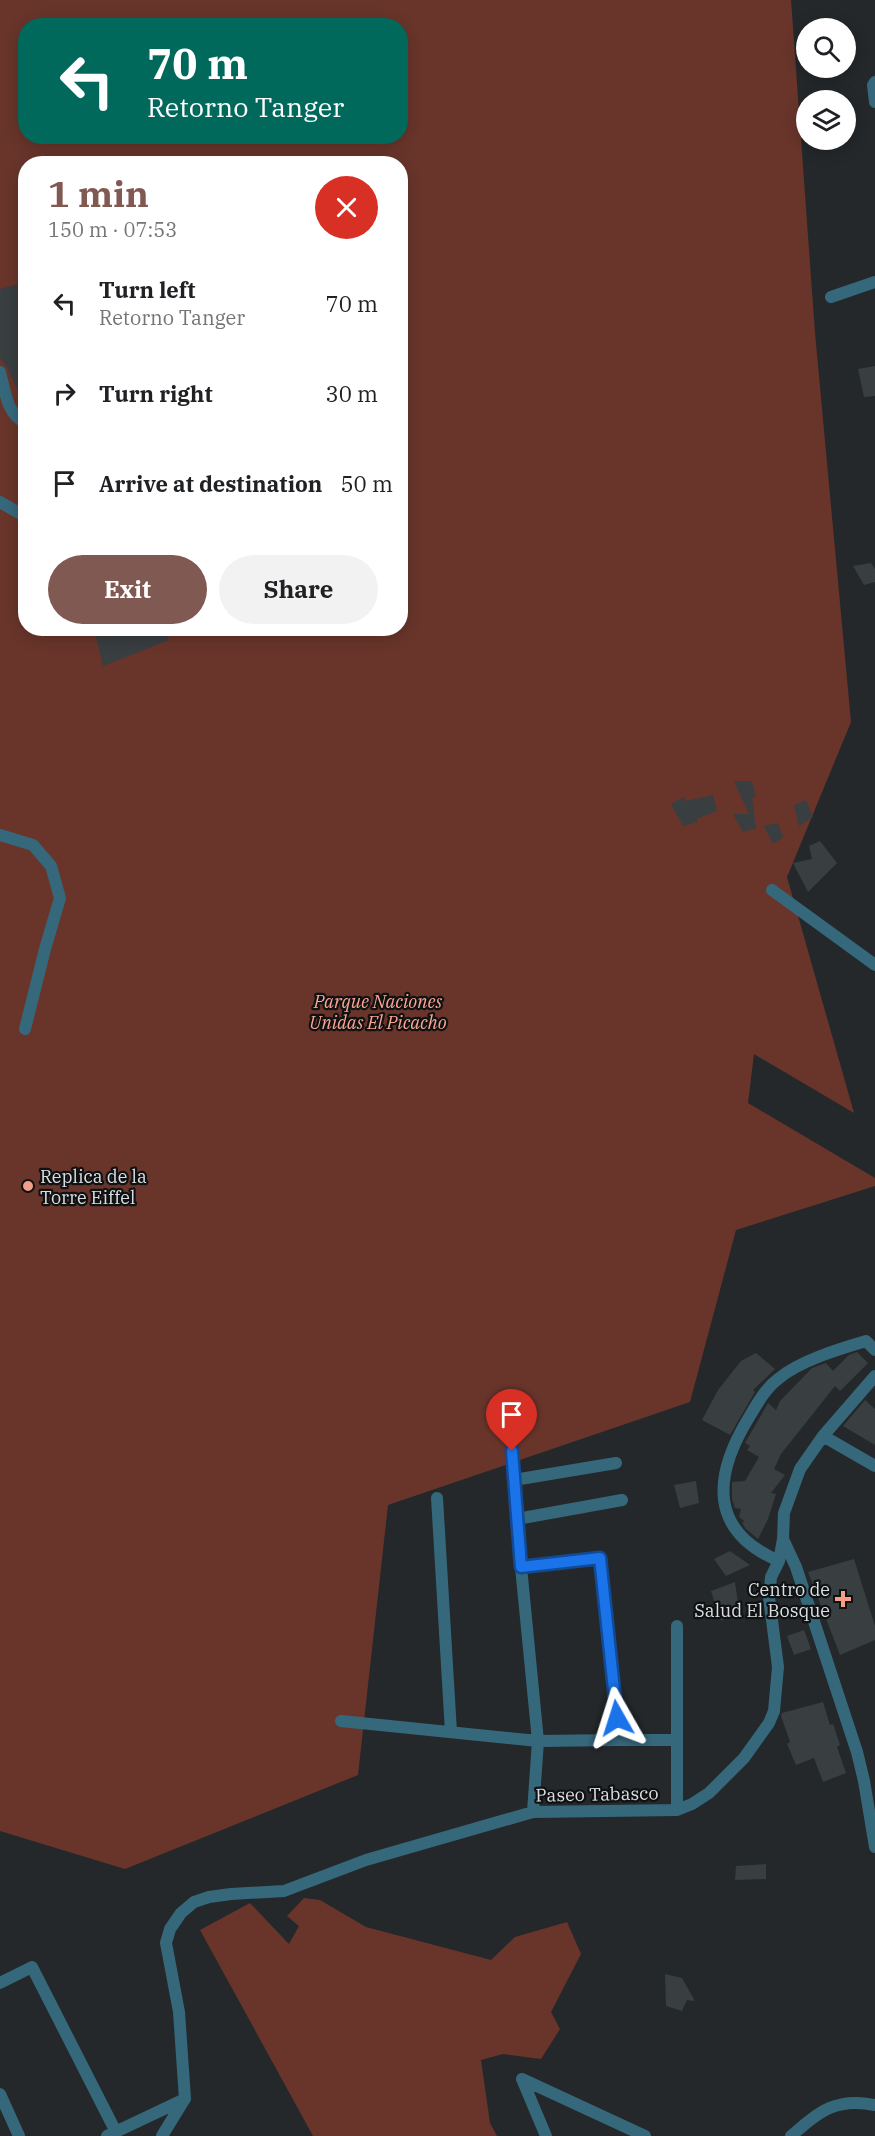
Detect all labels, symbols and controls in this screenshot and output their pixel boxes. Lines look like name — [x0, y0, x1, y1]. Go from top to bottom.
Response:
map controls — [796, 18, 856, 150]
button: search — [796, 18, 856, 78]
text: 70 m — [147, 36, 248, 91]
icon: left — [48, 42, 126, 120]
text: Retorno Tanger — [147, 89, 344, 124]
button: layers — [796, 90, 856, 150]
text: 1 min — [48, 170, 149, 217]
button: close — [315, 176, 378, 239]
text: 150 m · 07:53 — [48, 216, 177, 243]
text: Turn left — [99, 275, 195, 304]
icon: left — [48, 287, 81, 320]
text: 70 m — [326, 289, 378, 318]
text: Retorno Tanger — [99, 304, 245, 331]
icon: right — [48, 377, 81, 410]
text: Turn right — [99, 379, 213, 408]
text: 30 m — [326, 379, 378, 408]
icon: arrive — [48, 467, 81, 500]
text: Arrive at destination — [99, 469, 322, 498]
text: 50 m — [340, 469, 393, 498]
button: Exit — [48, 555, 207, 624]
button: Share — [219, 555, 378, 624]
park label: Parque Naciones Unidas El Picacho — [309, 990, 447, 1034]
place label: Replica de la Torre Eiffel — [40, 1165, 147, 1209]
marker: Replica de la Torre Eiffel — [21, 1179, 35, 1193]
pin — [486, 1389, 537, 1451]
icon: arrive — [495, 1398, 528, 1431]
place label: Centro de Salud El Bosque — [694, 1578, 830, 1622]
marker: Centro de Salud El Bosque — [834, 1590, 852, 1608]
position arrow — [585, 1686, 649, 1750]
street label: Paseo Tabasco — [535, 1781, 659, 1807]

